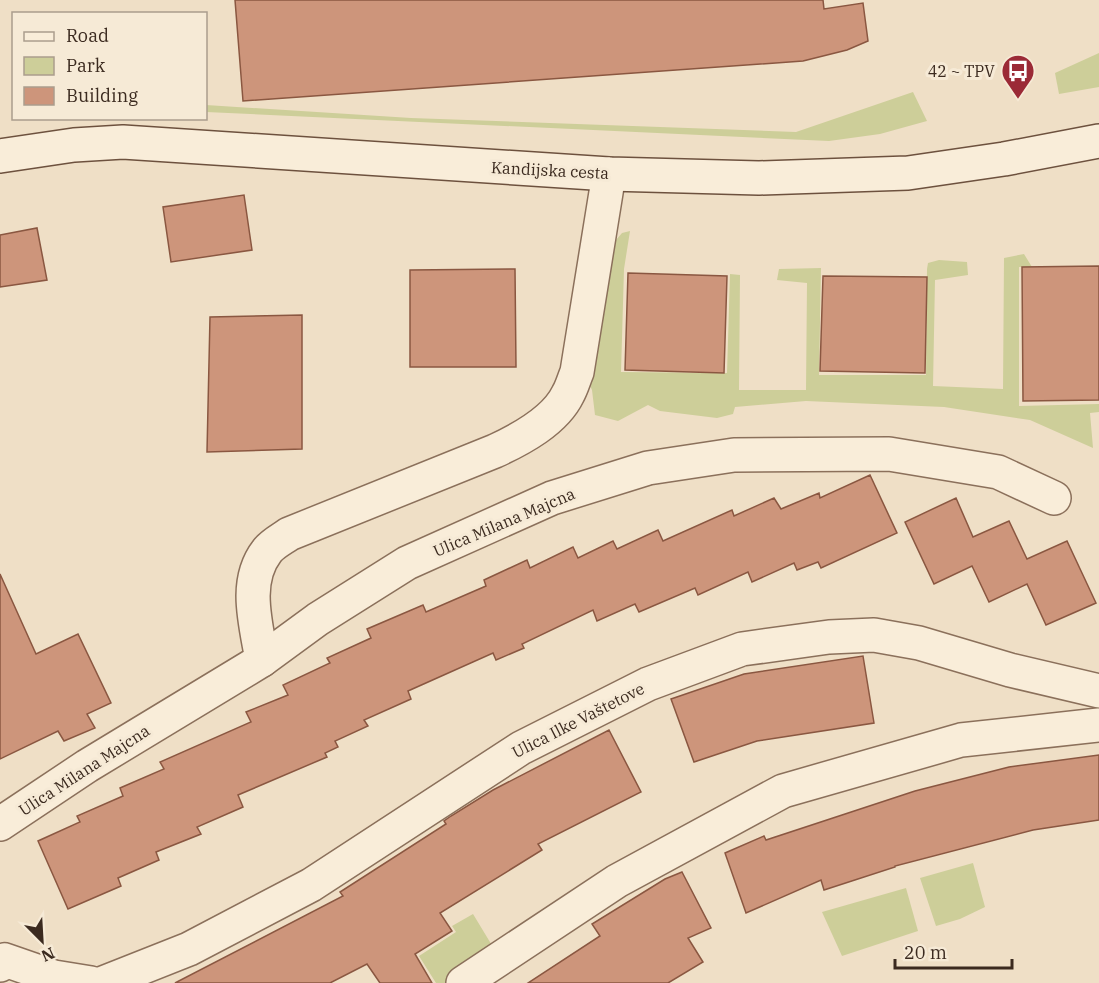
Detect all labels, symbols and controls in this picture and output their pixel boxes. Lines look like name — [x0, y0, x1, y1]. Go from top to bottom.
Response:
legend — [12, 12, 207, 120]
text: Road — [66, 24, 109, 47]
bus stop icon: 42 ~ TPV — [1000, 53, 1036, 100]
text: Park — [66, 54, 106, 77]
place label: 42 ~ TPV — [928, 61, 995, 81]
text: Building — [66, 84, 138, 107]
street label: Kandijska cesta — [491, 157, 610, 183]
street label: Ulica Milana Majcna — [430, 483, 578, 561]
street label: Ulica Ilke Vaštetove — [509, 678, 647, 762]
street label: Ulica Milana Majcna — [15, 720, 153, 820]
north arrow — [12, 911, 72, 971]
scale bar — [895, 932, 1012, 970]
text: 20 m — [904, 941, 947, 964]
text: N — [38, 943, 58, 966]

